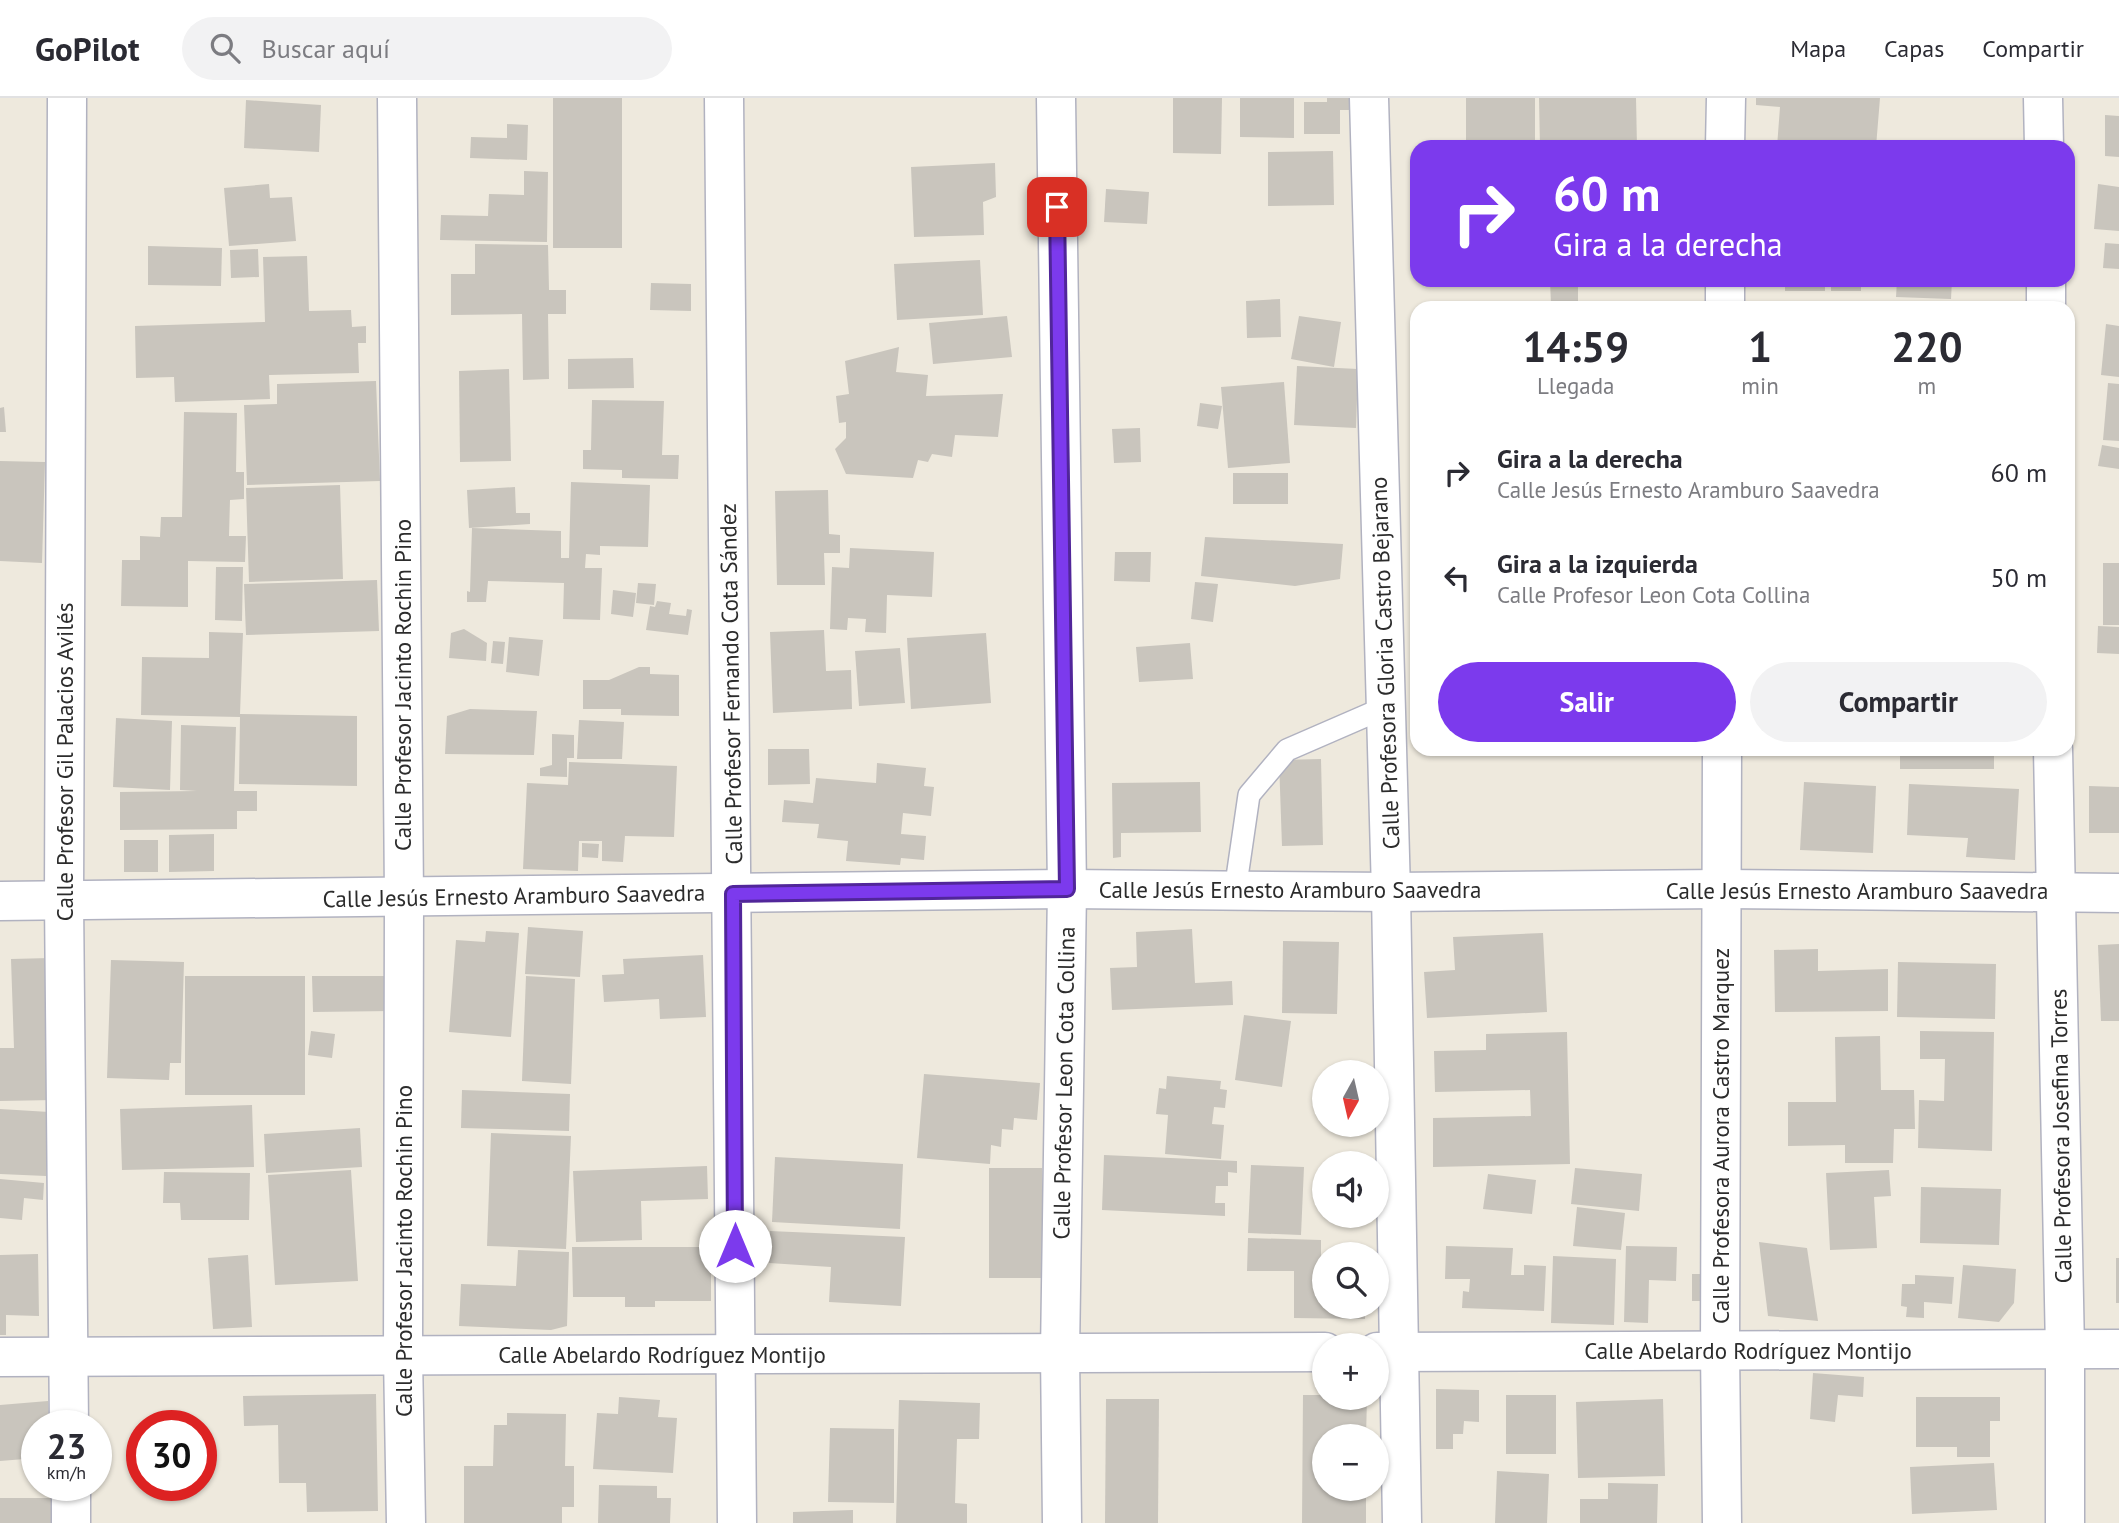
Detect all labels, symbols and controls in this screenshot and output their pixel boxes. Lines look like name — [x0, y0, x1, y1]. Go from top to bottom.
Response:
search box — [182, 17, 672, 80]
text: GoPilot — [35, 27, 140, 70]
icon: search — [206, 29, 244, 67]
text: Buscar aquí — [262, 32, 390, 65]
text: Mapa — [1790, 33, 1846, 64]
text: Capas — [1884, 33, 1944, 64]
text: Compartir — [1982, 33, 2084, 64]
text: 60 m — [1553, 161, 1660, 225]
icon: right — [1438, 168, 1529, 259]
pin — [1027, 177, 1087, 237]
icon: arrive — [1038, 188, 1076, 226]
text: Gira a la derecha — [1553, 223, 1783, 265]
text: 14:59 — [1522, 319, 1629, 374]
text: 1 — [1748, 319, 1772, 374]
text: 220 — [1891, 319, 1963, 374]
text: Llegada — [1537, 371, 1614, 400]
text: min — [1741, 371, 1779, 400]
text: m — [1918, 371, 1936, 400]
text: Gira a la derecha — [1497, 442, 1683, 475]
icon: right — [1438, 454, 1476, 492]
text: 60 m — [1991, 456, 2047, 489]
text: Calle Jesús Ernesto Aramburo Saavedra — [1497, 475, 1880, 504]
street label: Calle Profesora Gloria Castro Bejarano — [1364, 476, 1405, 850]
street label: Calle Profesor Fernando Cota Sández — [713, 503, 748, 865]
street label: Calle Profesor Jacinto Rochin Pino — [388, 519, 417, 851]
text: Gira a la izquierda — [1497, 547, 1698, 580]
icon: left — [1438, 559, 1476, 597]
text: 50 m — [1991, 561, 2047, 594]
text: Calle Profesor Leon Cota Collina — [1497, 580, 1810, 609]
street label: Calle Profesor Gil Palacios Avilés — [50, 603, 79, 921]
button: Salir — [1438, 662, 1736, 742]
button: Compartir — [1750, 662, 2047, 742]
street label: Calle Jesús Ernesto Aramburo Saavedra — [1099, 875, 1481, 904]
street label: Calle Jesús Ernesto Aramburo Saavedra — [1666, 876, 2048, 905]
street label: Calle Jesús Ernesto Aramburo Saavedra — [322, 878, 706, 913]
street label: Calle Profesor Leon Cota Collina — [1046, 926, 1081, 1240]
street label: Calle Profesora Aurora Castro Marquez — [1706, 948, 1735, 1324]
street label: Calle Profesora Josefina Torres — [2043, 988, 2078, 1284]
north arrow — [1312, 1060, 1390, 1138]
map controls — [1312, 1060, 1389, 1501]
street label: Calle Profesor Jacinto Rochin Pino — [389, 1085, 418, 1417]
button: sound — [1312, 1151, 1389, 1228]
position arrow — [698, 1209, 772, 1283]
button: search — [1312, 1242, 1389, 1319]
button: + — [1312, 1333, 1389, 1410]
street label: Calle Abelardo Rodríguez Montijo — [1584, 1336, 1912, 1365]
street label: Calle Abelardo Rodríguez Montijo — [498, 1340, 826, 1369]
speed limit sign: 30 — [126, 1410, 217, 1501]
text: 23 — [47, 1423, 86, 1469]
button: − — [1312, 1424, 1389, 1501]
text: km/h — [47, 1461, 86, 1484]

